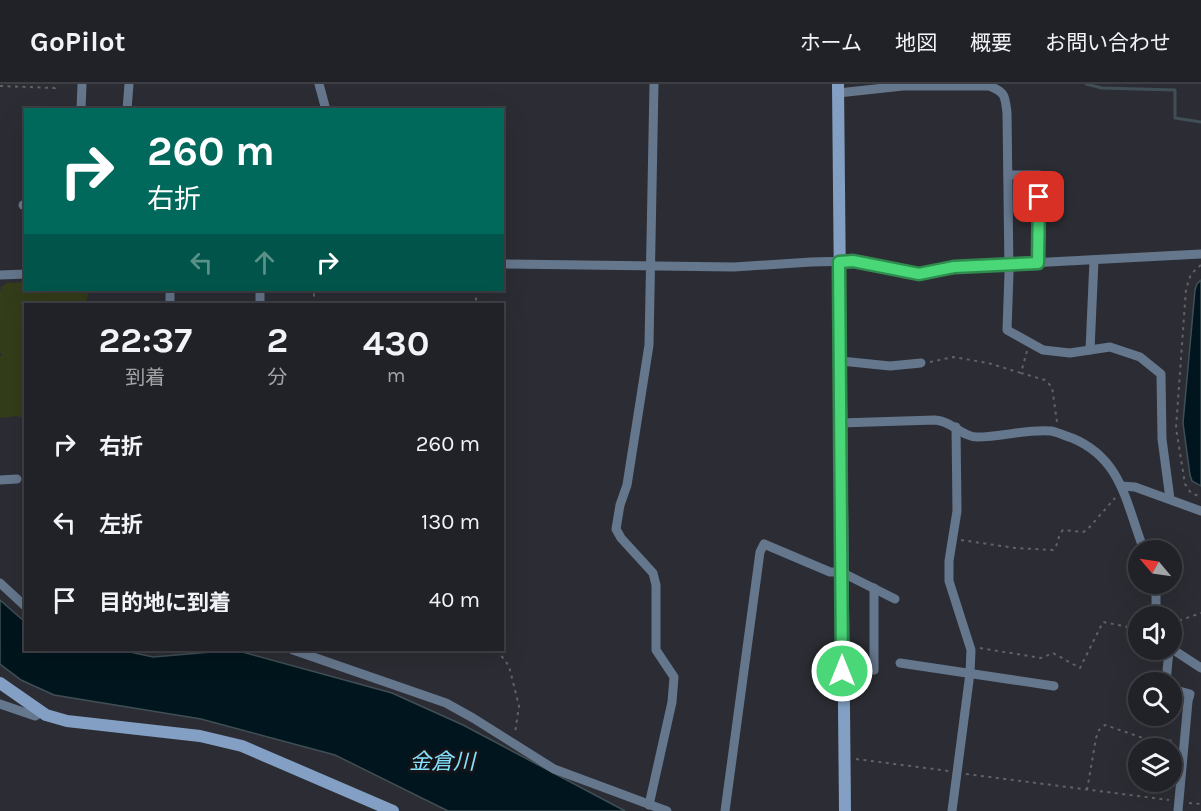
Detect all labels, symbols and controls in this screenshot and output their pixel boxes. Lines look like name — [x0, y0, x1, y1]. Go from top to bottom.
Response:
text: GoPilot — [30, 25, 126, 58]
text: ホーム — [800, 31, 862, 55]
text: 地図 — [895, 31, 937, 55]
text: 概要 — [970, 31, 1012, 55]
text: お問い合わせ — [1045, 31, 1171, 55]
text: 260 m — [147, 126, 275, 176]
icon: right — [48, 132, 126, 210]
pin — [1013, 171, 1064, 222]
icon: arrive — [1022, 180, 1055, 213]
text: 右折 — [147, 183, 201, 215]
icon: left — [185, 246, 218, 279]
icon: ahead — [248, 246, 281, 279]
icon: right — [311, 246, 344, 279]
text: 22:37 — [99, 319, 192, 361]
text: 2 — [267, 319, 288, 361]
text: 430 — [363, 322, 429, 364]
text: m — [387, 364, 406, 387]
text: 到着 — [125, 366, 165, 389]
text: 分 — [267, 366, 287, 389]
icon: right — [48, 428, 81, 461]
text: 260 m — [416, 431, 480, 457]
text: 右折 — [99, 434, 143, 460]
icon: left — [48, 506, 81, 539]
text: 130 m — [421, 509, 480, 535]
text: 左折 — [99, 512, 143, 538]
north arrow — [1128, 540, 1182, 594]
map controls — [1128, 540, 1182, 792]
icon: arrive — [48, 584, 81, 617]
text: 40 m — [429, 587, 480, 613]
text: 目的地に到着 — [99, 590, 231, 616]
button: sound — [1128, 606, 1182, 660]
position arrow — [810, 639, 874, 703]
button: search — [1128, 672, 1182, 726]
button: layers — [1128, 738, 1182, 792]
water label: 金倉川 — [409, 749, 477, 775]

